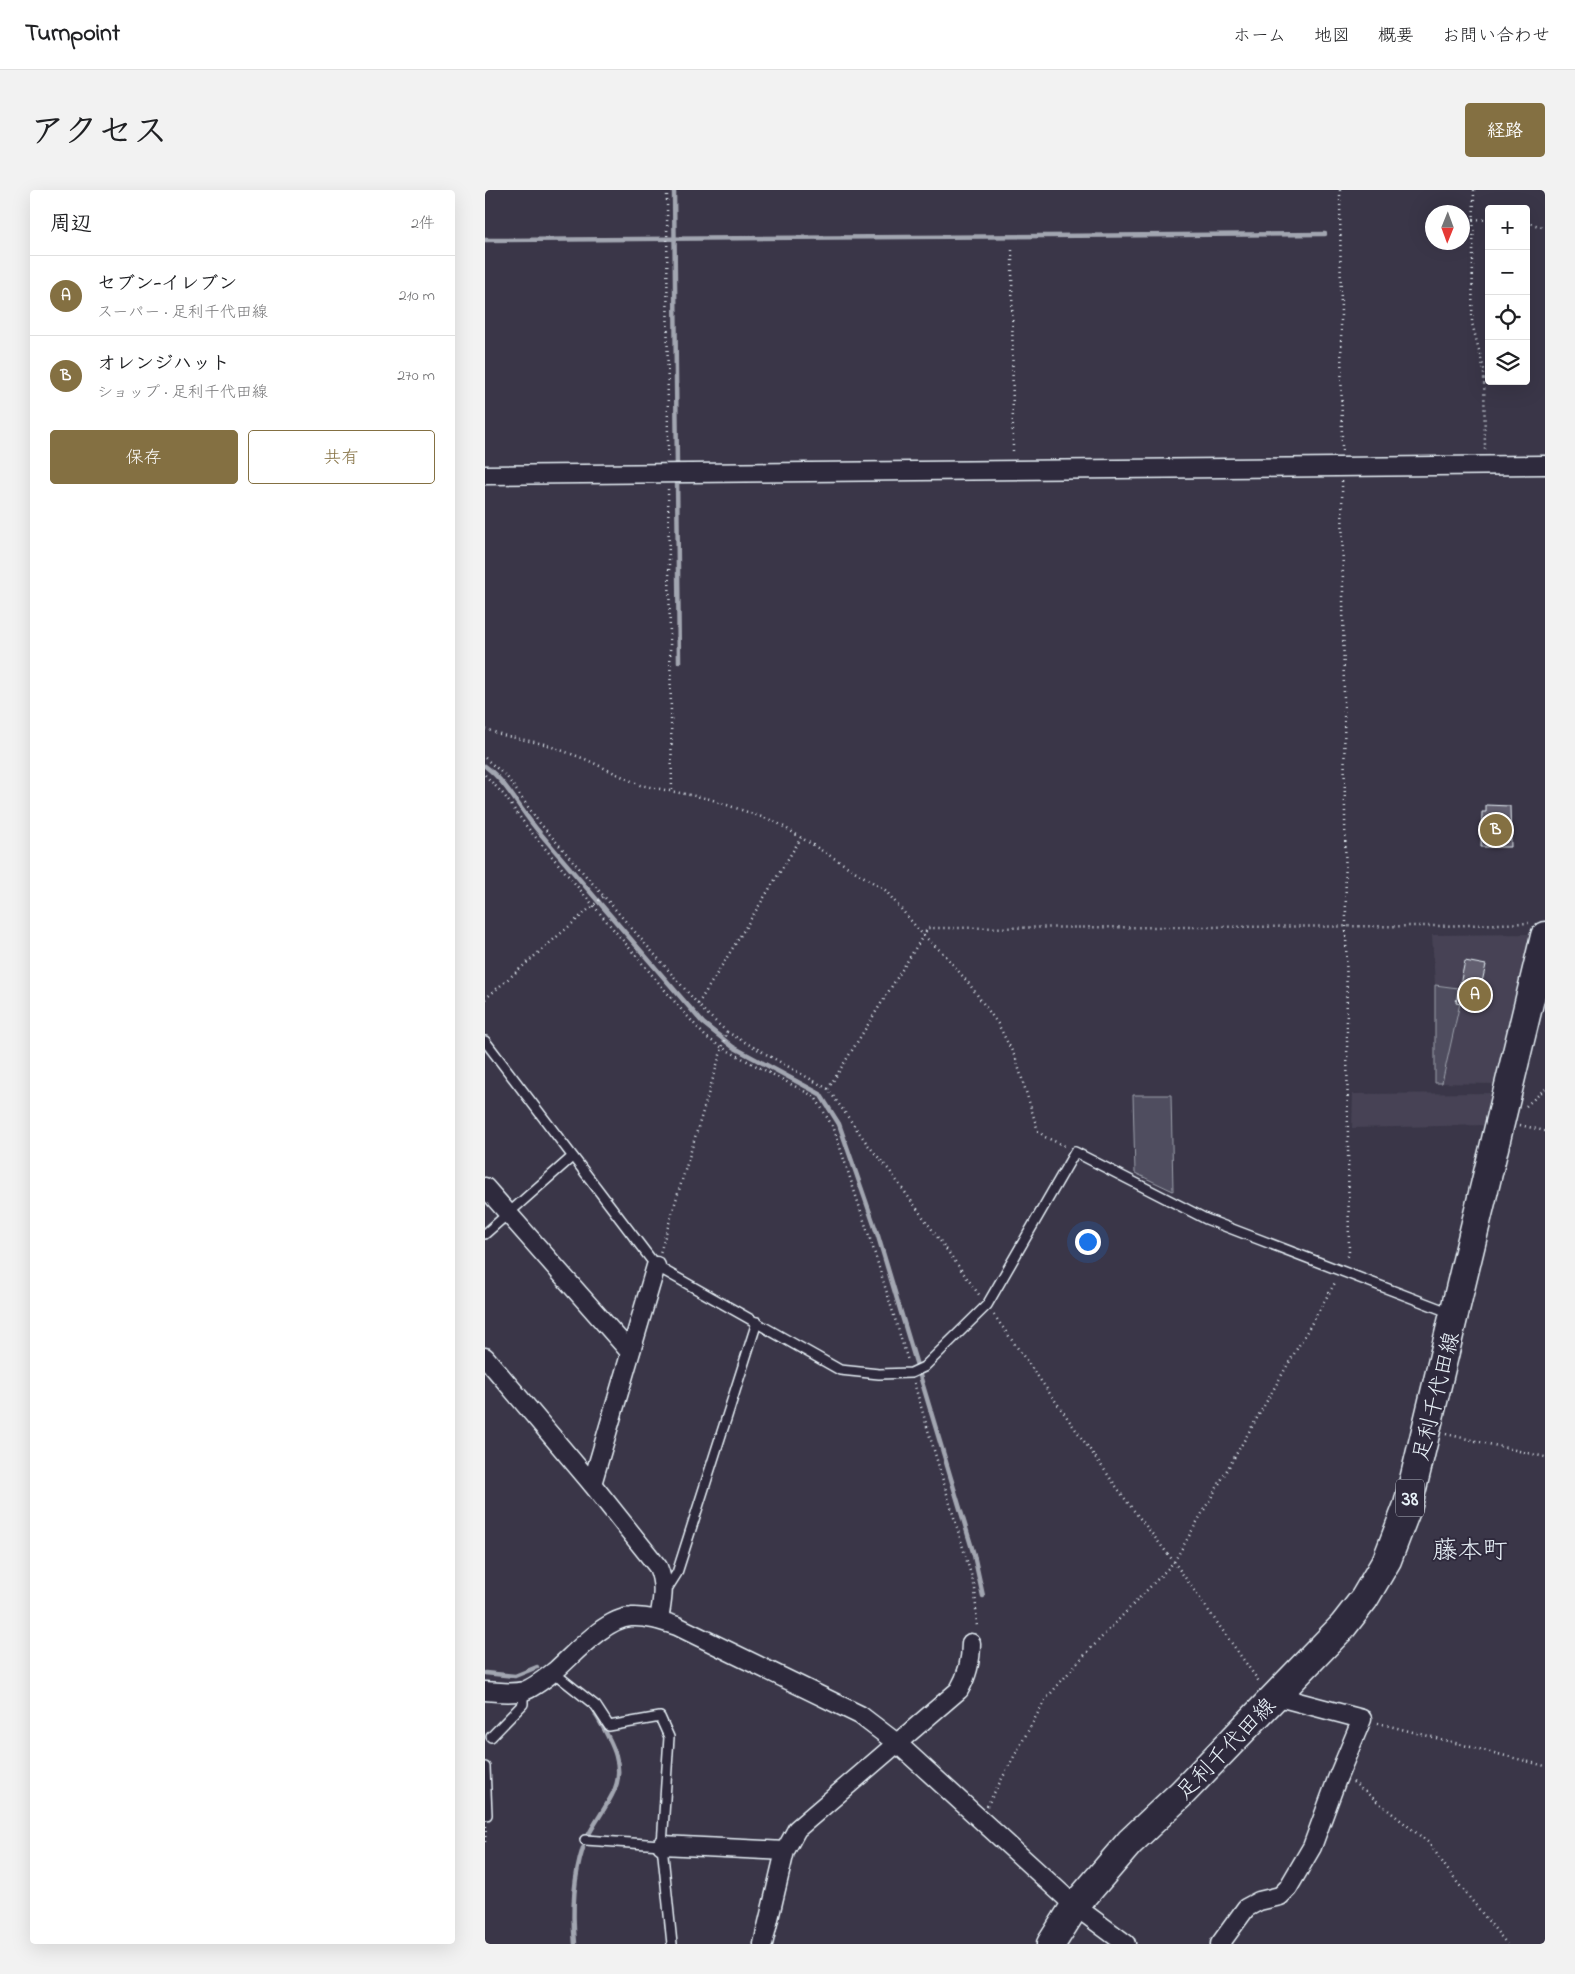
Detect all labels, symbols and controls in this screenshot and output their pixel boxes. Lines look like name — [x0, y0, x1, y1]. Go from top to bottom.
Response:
text: Turnpoint — [25, 17, 120, 52]
text: ホーム — [1233, 24, 1286, 50]
text: 地図 — [1314, 24, 1350, 50]
text: 概要 — [1378, 24, 1414, 50]
text: お問い合わせ — [1442, 24, 1550, 50]
button: 経路 — [1465, 103, 1545, 157]
text: アクセス — [30, 108, 168, 159]
north arrow — [1425, 205, 1470, 250]
map controls — [1485, 205, 1530, 385]
button: + — [1485, 205, 1530, 250]
text: 周辺 — [50, 210, 92, 240]
text: 2件 — [411, 212, 435, 236]
button: − — [1485, 250, 1530, 295]
text: セブン-イレブン — [97, 271, 237, 298]
text: A — [61, 284, 71, 308]
text: 210 m — [399, 284, 435, 308]
button: locate — [1485, 295, 1530, 340]
text: スーパー · 足利千代田線 — [97, 301, 268, 325]
button: layers — [1485, 340, 1530, 385]
text: オレンジハット — [97, 351, 230, 378]
text: B — [61, 364, 71, 388]
text: 270 m — [397, 364, 435, 388]
text: ショップ · 足利千代田線 — [97, 381, 268, 405]
button: 保存 — [50, 430, 238, 484]
button: 共有 — [248, 430, 435, 484]
pin: B — [1480, 811, 1512, 849]
pin: A — [1459, 976, 1491, 1014]
your location — [1075, 1229, 1101, 1255]
street label: 足利千代田線 — [1406, 1329, 1469, 1465]
road number: 38 — [1396, 1480, 1424, 1516]
district label: 藤本町 — [1432, 1534, 1508, 1570]
street label: 足利千代田線 — [1170, 1691, 1285, 1809]

